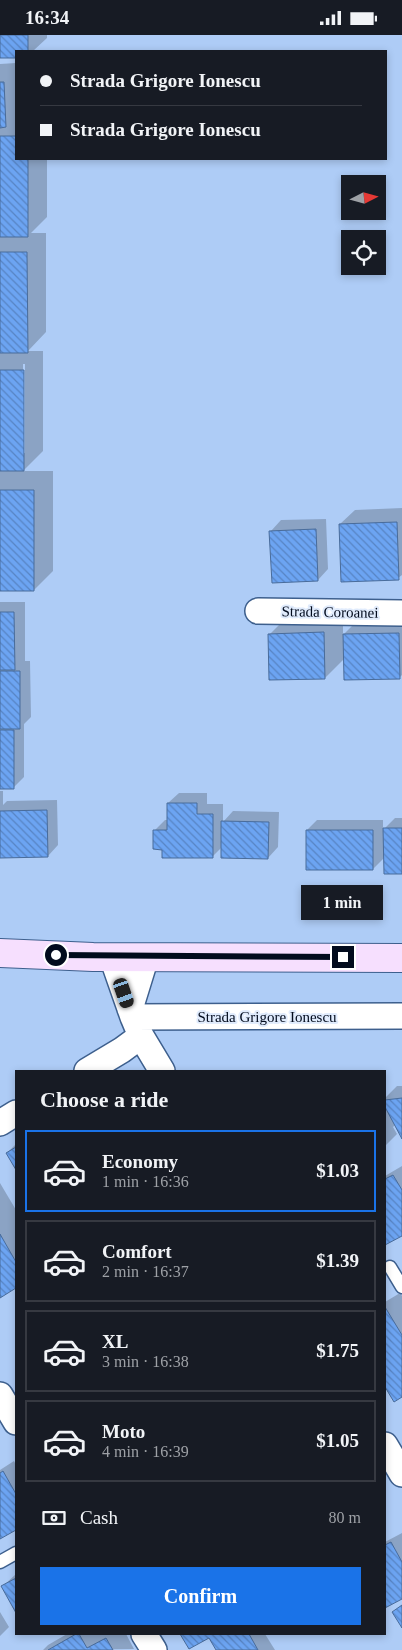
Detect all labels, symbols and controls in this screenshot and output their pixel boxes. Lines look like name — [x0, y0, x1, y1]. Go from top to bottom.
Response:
text: 16:34 — [25, 7, 69, 28]
text: Strada Grigore Ionescu — [70, 70, 261, 91]
text: Strada Grigore Ionescu — [70, 119, 261, 140]
north arrow — [341, 175, 386, 220]
map controls — [341, 175, 386, 275]
button: locate — [341, 230, 386, 275]
street label: Strada Coroanei — [281, 603, 379, 621]
callout: 1 min — [302, 885, 384, 919]
text: 1 min — [323, 894, 361, 911]
route start — [45, 944, 67, 966]
route end — [332, 946, 354, 968]
car — [112, 976, 135, 1010]
street label: Strada Grigore Ionescu — [197, 1009, 337, 1025]
text: Choose a ride — [40, 1087, 168, 1112]
icon: car — [42, 1149, 87, 1194]
text: Economy — [102, 1151, 178, 1172]
text: $1.03 — [316, 1160, 359, 1181]
text: 1 min · 16:36 — [102, 1173, 189, 1190]
icon: car — [42, 1239, 87, 1284]
text: Comfort — [102, 1241, 172, 1262]
text: $1.39 — [316, 1250, 359, 1271]
text: 2 min · 16:37 — [102, 1263, 189, 1280]
icon: car — [42, 1329, 87, 1374]
text: XL — [102, 1331, 128, 1352]
text: $1.75 — [316, 1340, 359, 1361]
text: 3 min · 16:38 — [102, 1353, 189, 1370]
icon: car — [42, 1419, 87, 1464]
text: Moto — [102, 1421, 145, 1442]
text: $1.05 — [316, 1430, 359, 1451]
text: 4 min · 16:39 — [102, 1443, 189, 1460]
icon: cash — [40, 1504, 68, 1532]
text: Cash — [80, 1507, 118, 1528]
text: 80 m — [329, 1509, 361, 1526]
button: Confirm — [40, 1567, 361, 1625]

